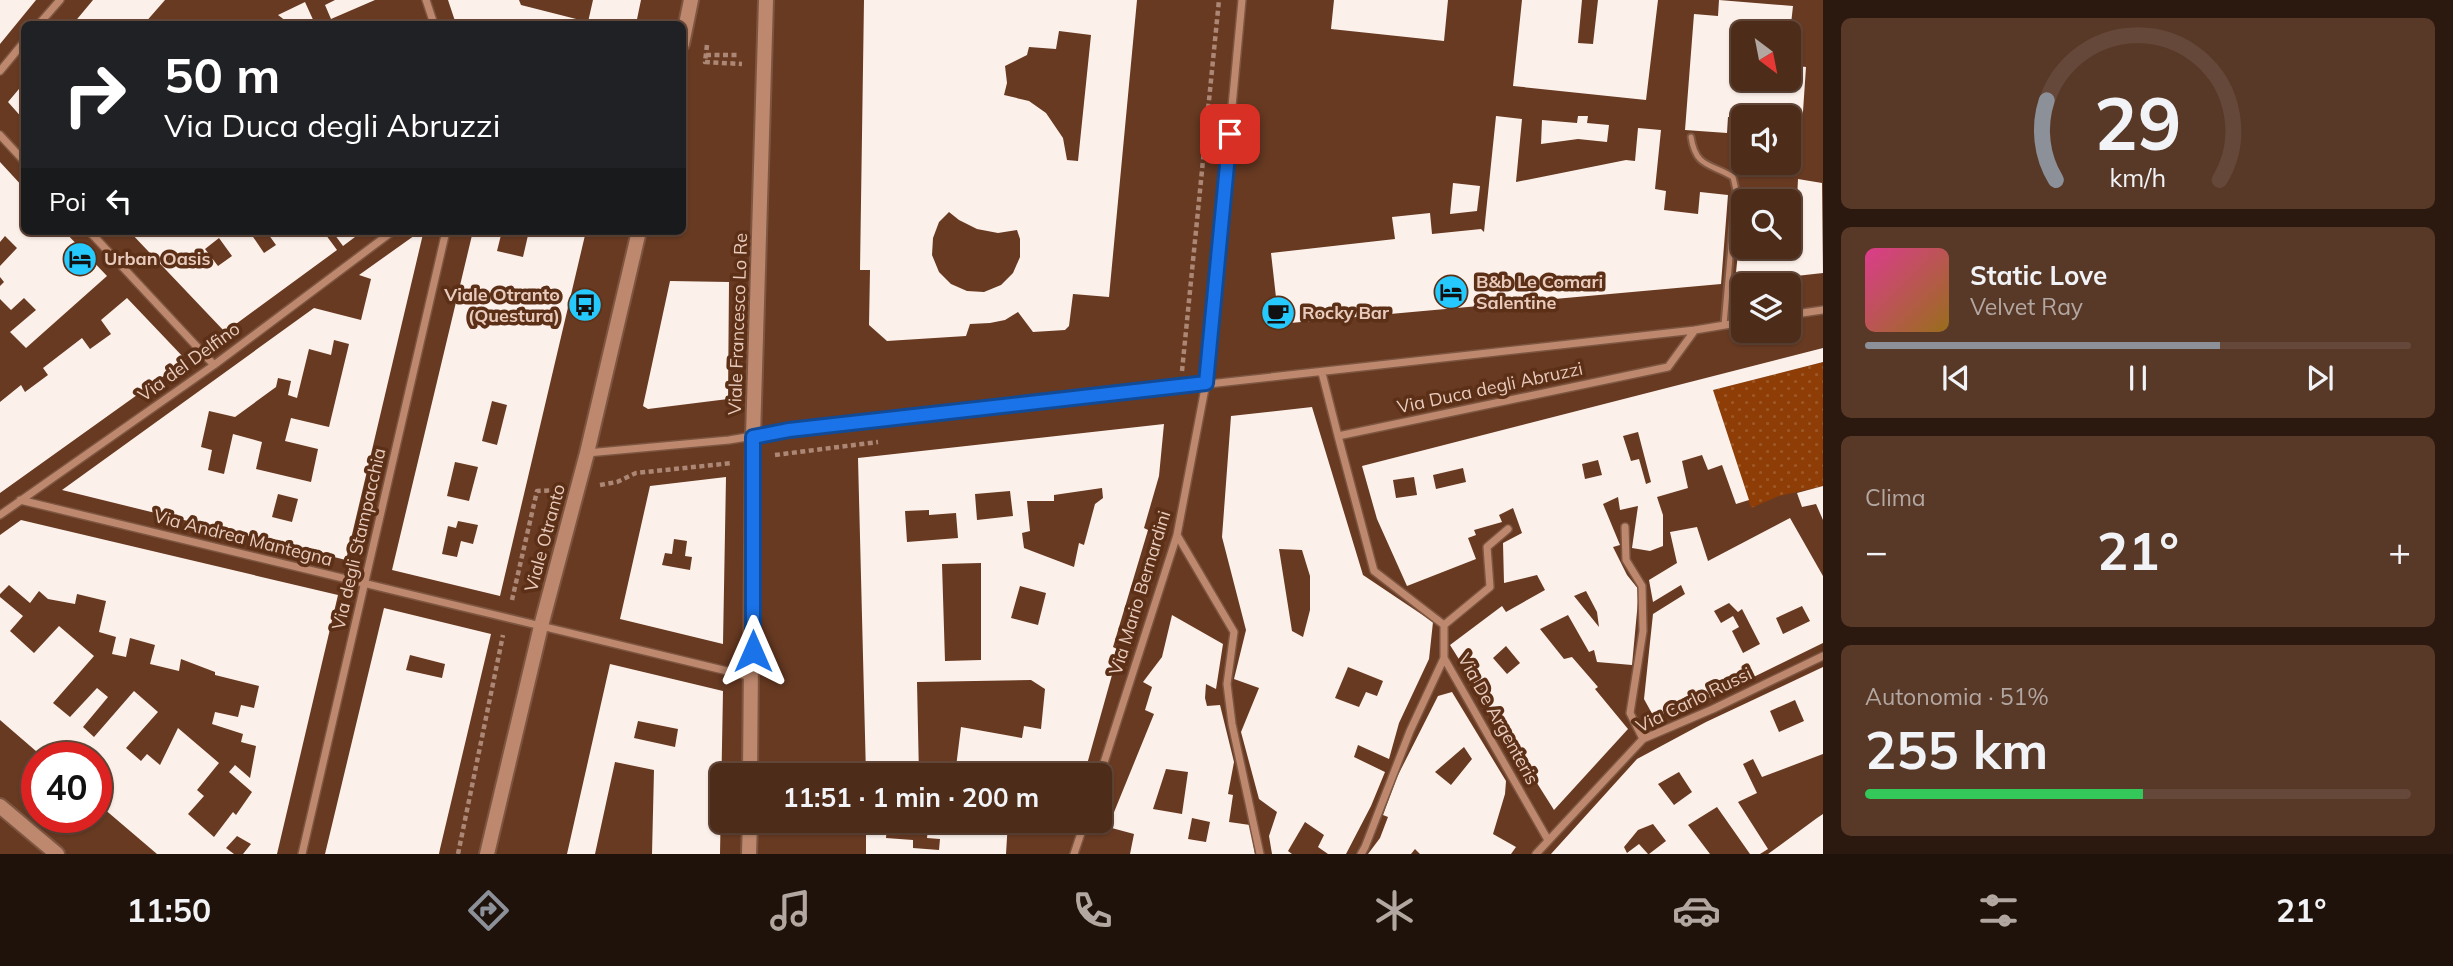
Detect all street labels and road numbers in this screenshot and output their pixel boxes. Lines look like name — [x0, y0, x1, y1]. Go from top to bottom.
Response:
street label: Viale Francesco Lo Re — [723, 233, 752, 415]
street label: Via del Delfino — [133, 317, 244, 406]
street label: Via Duca degli Abruzzi — [1395, 357, 1585, 418]
street label: Via degli Stampacchia — [326, 446, 391, 632]
street label: Viale Otranto — [519, 481, 570, 594]
street label: Via Andrea Mantegna — [151, 504, 335, 571]
street label: Via Mario Bernardini — [1104, 508, 1175, 678]
street label: Via De Argenteris — [1453, 649, 1544, 789]
street label: Via Carlo Russi — [1632, 662, 1755, 737]

